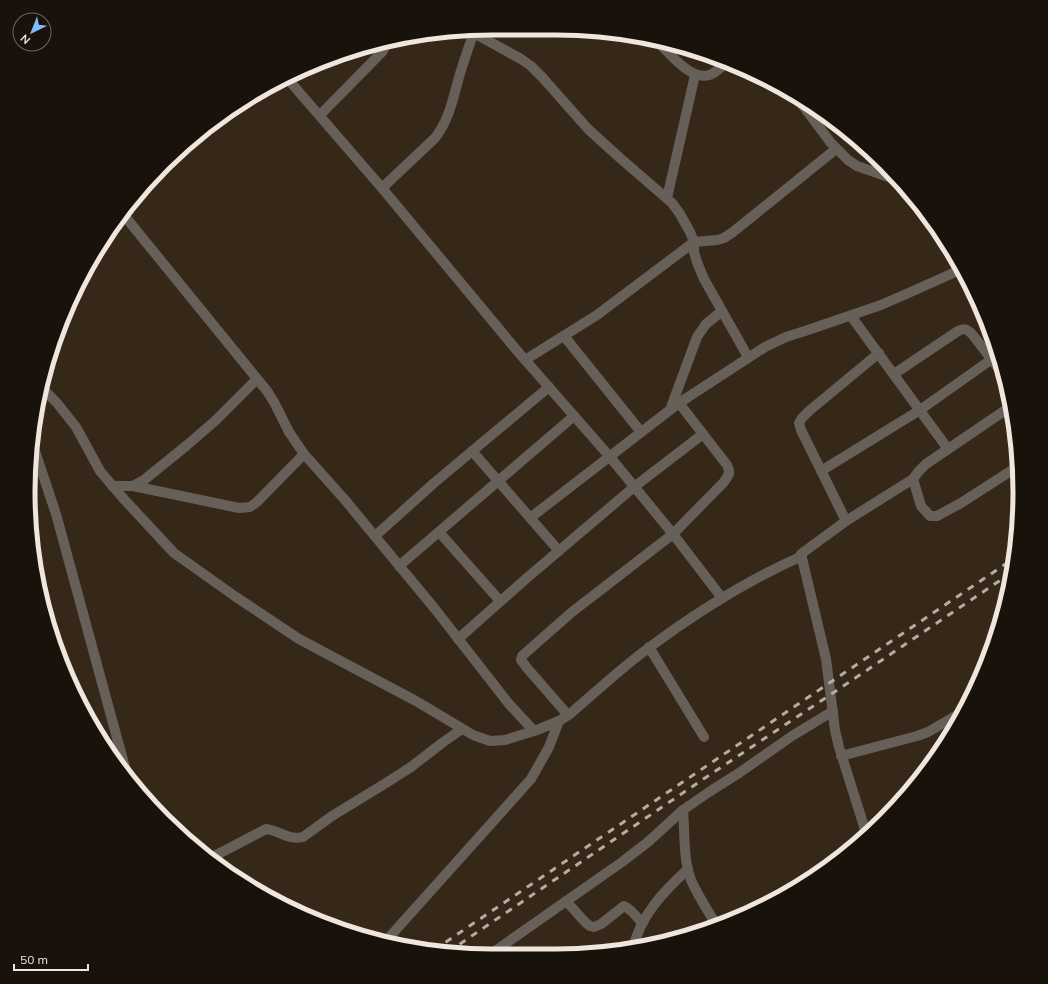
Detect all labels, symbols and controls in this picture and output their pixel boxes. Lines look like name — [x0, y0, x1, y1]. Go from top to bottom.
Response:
north arrow — [12, 12, 52, 52]
text: N — [17, 31, 33, 47]
scale bar — [14, 946, 88, 972]
text: 50 m — [20, 952, 48, 967]

